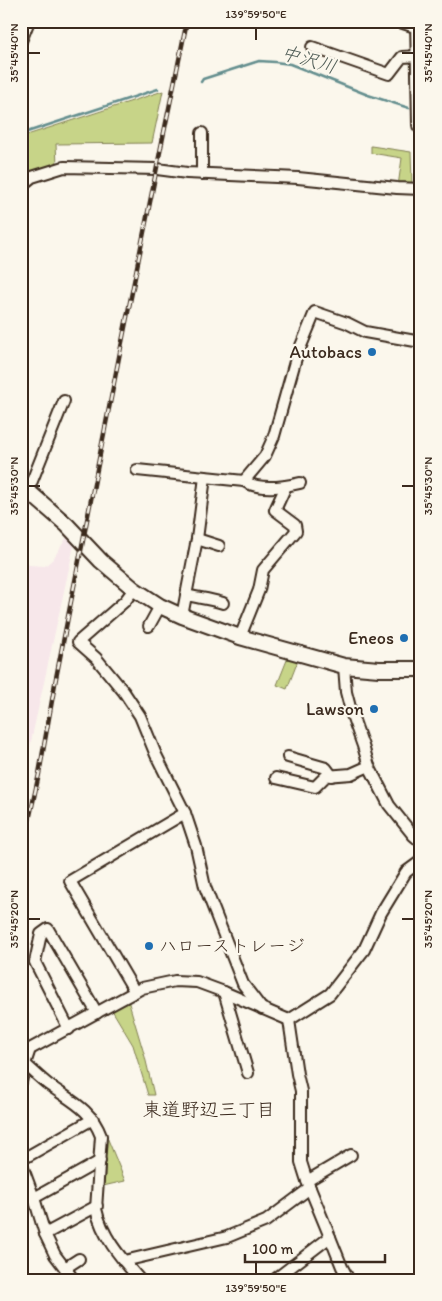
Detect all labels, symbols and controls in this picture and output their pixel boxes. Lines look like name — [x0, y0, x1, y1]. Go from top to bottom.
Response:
text: 139°59'50"E — [225, 7, 287, 21]
text: 35°45'40"N — [7, 23, 21, 83]
text: 35°45'40"N — [421, 23, 435, 83]
water label: 中沢川 — [278, 41, 339, 78]
place label: Autobacs — [290, 341, 362, 363]
marker: Autobacs — [366, 346, 378, 358]
text: 35°45'30"N — [7, 457, 21, 515]
text: 35°45'30"N — [421, 457, 435, 515]
place label: Eneos — [348, 627, 394, 649]
marker: Eneos — [398, 632, 410, 644]
place label: Lawson — [306, 698, 364, 720]
marker: Lawson — [368, 703, 380, 715]
text: 35°45'20"N — [7, 890, 21, 948]
text: 35°45'20"N — [421, 890, 435, 948]
place label: ハローストレージ — [159, 935, 304, 957]
marker: ハローストレージ — [143, 940, 155, 952]
district label: 東道野辺三丁目 — [142, 1098, 276, 1121]
scale bar — [245, 1231, 384, 1263]
text: 100 m — [252, 1240, 294, 1258]
text: 139°59'50"E — [225, 1281, 287, 1295]

